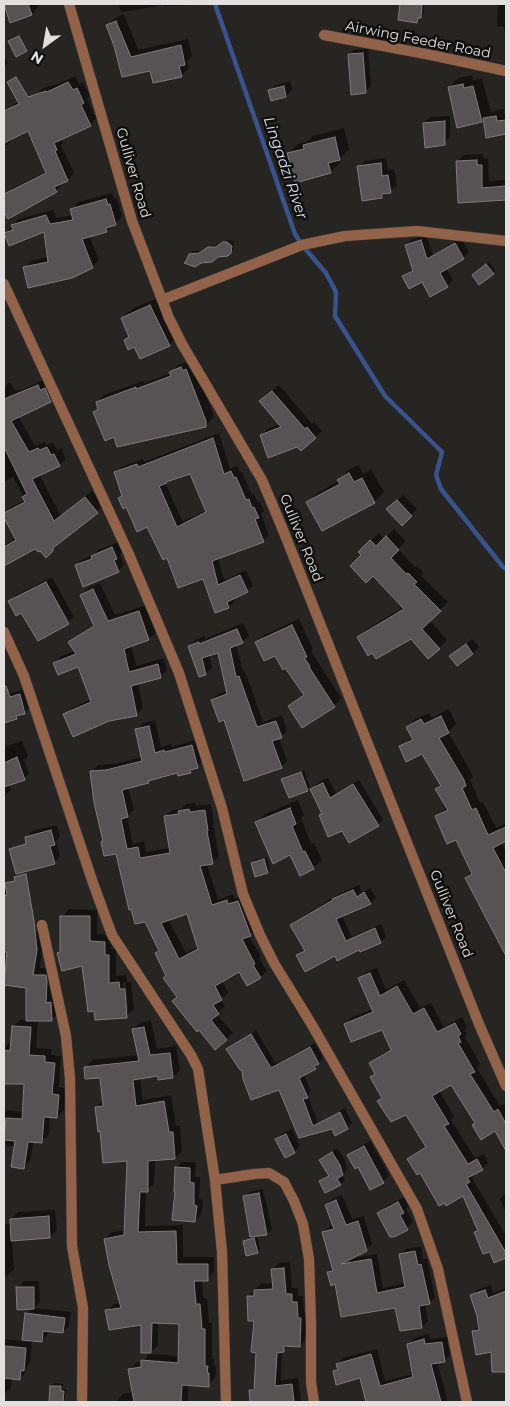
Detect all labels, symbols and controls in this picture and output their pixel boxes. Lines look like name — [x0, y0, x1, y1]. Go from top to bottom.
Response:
street label: Airwing Feeder Road — [344, 18, 492, 62]
north arrow — [20, 20, 70, 70]
text: N — [27, 47, 47, 68]
water label: Lingadzi River — [259, 114, 311, 222]
street label: Gulliver Road — [112, 126, 154, 220]
street label: Gulliver Road — [276, 492, 326, 584]
street label: Gulliver Road — [426, 868, 476, 960]

